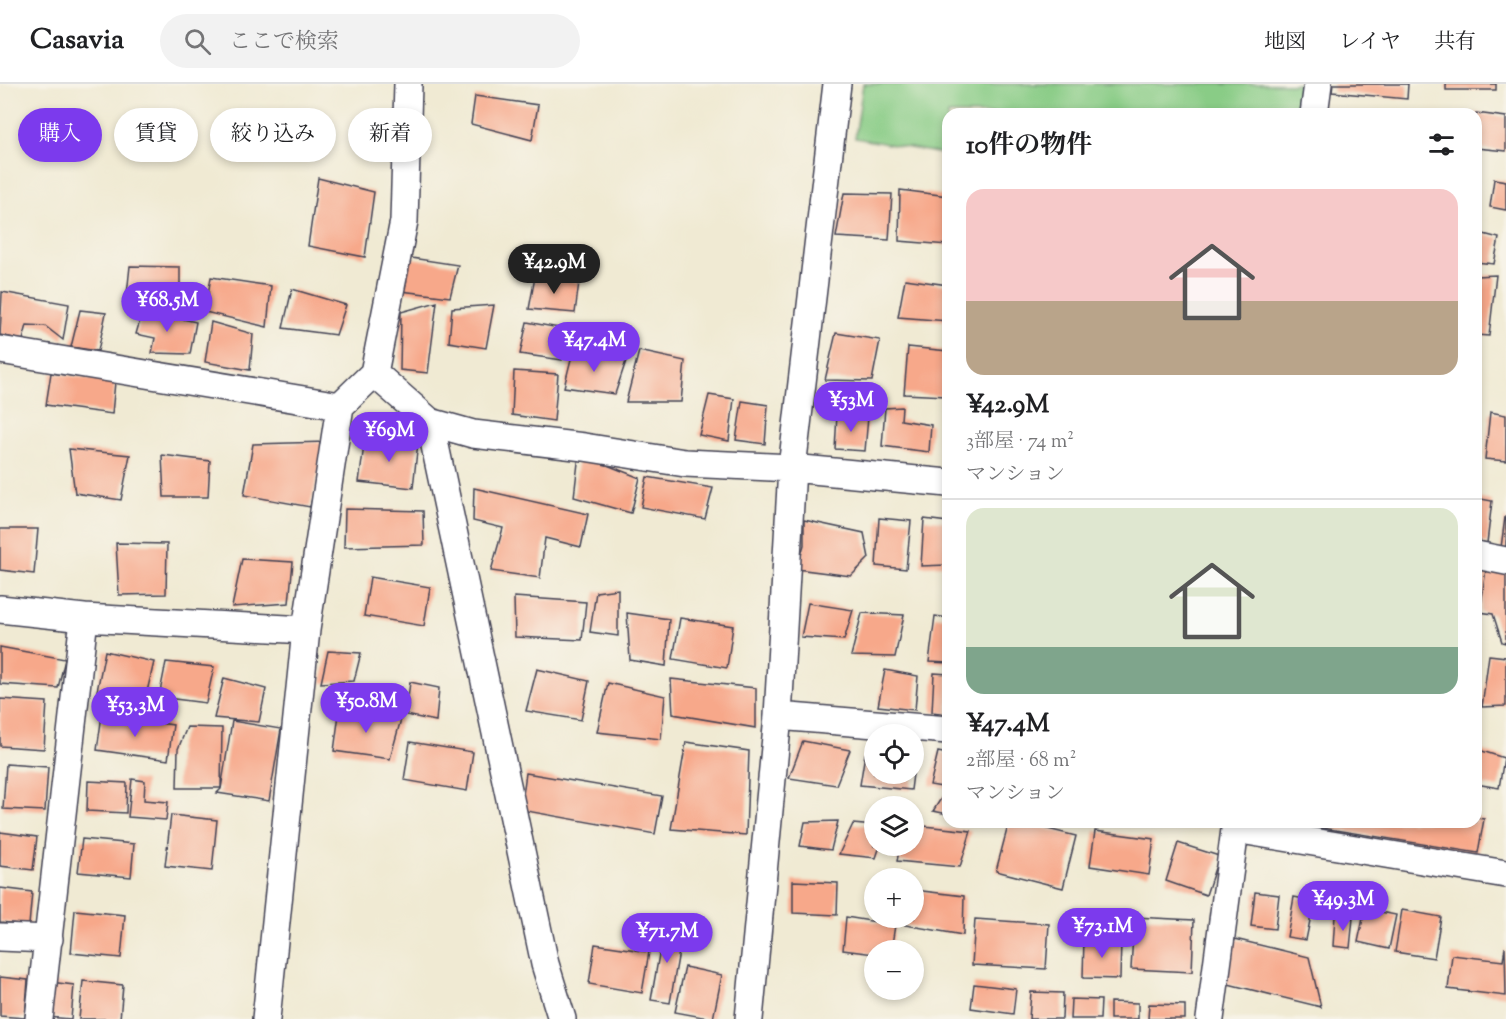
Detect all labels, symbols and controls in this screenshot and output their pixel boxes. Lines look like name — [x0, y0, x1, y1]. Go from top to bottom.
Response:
search box — [160, 14, 580, 68]
text: Casavia — [30, 21, 124, 61]
icon: search — [181, 25, 214, 58]
text: ここで検索 — [229, 27, 339, 59]
text: 地図 — [1264, 28, 1306, 58]
text: レイヤ — [1339, 28, 1401, 58]
text: 共有 — [1434, 28, 1476, 58]
chip: 購入 — [18, 108, 102, 162]
chip: 賃貸 — [114, 108, 198, 162]
chip: 絞り込み — [210, 108, 336, 162]
chip: 新着 — [348, 108, 432, 162]
text: 10件の物件 — [966, 128, 1092, 165]
icon: filters — [1425, 128, 1458, 161]
icon: home — [1158, 228, 1266, 336]
pin: ¥42.9M — [505, 244, 603, 295]
text: ¥42.9M — [522, 249, 586, 278]
pin: ¥68.5M — [118, 282, 216, 333]
text: ¥68.5M — [135, 287, 199, 316]
pin: ¥47.4M — [545, 322, 643, 373]
text: ¥47.4M — [562, 327, 626, 356]
pin: ¥53M — [815, 382, 887, 433]
text: ¥53M — [828, 387, 874, 416]
text: ¥42.9M — [966, 387, 1049, 424]
pin: ¥69M — [353, 412, 425, 463]
text: ¥69M — [363, 417, 415, 446]
text: 3部屋 · 74 m² — [966, 428, 1074, 457]
text: マンション — [966, 461, 1065, 490]
icon: home — [1158, 547, 1266, 655]
pin: ¥50.8M — [317, 683, 415, 734]
pin: ¥53.3M — [86, 687, 184, 738]
text: ¥50.8M — [335, 688, 397, 717]
text: ¥53.3M — [105, 692, 165, 721]
text: ¥47.4M — [966, 706, 1050, 743]
map controls — [864, 724, 924, 1000]
button: locate — [864, 724, 924, 784]
text: 2部屋 · 68 m² — [966, 747, 1076, 776]
text: マンション — [966, 780, 1065, 809]
button: layers — [864, 796, 924, 856]
button: + — [864, 868, 924, 928]
pin: ¥49.3M — [1294, 881, 1392, 932]
text: ¥49.3M — [1312, 886, 1374, 915]
pin: ¥73.1M — [1053, 908, 1151, 959]
pin: ¥71.7M — [618, 913, 716, 964]
text: ¥73.1M — [1071, 913, 1133, 942]
text: ¥71.7M — [636, 918, 698, 947]
button: − — [864, 940, 924, 1000]

